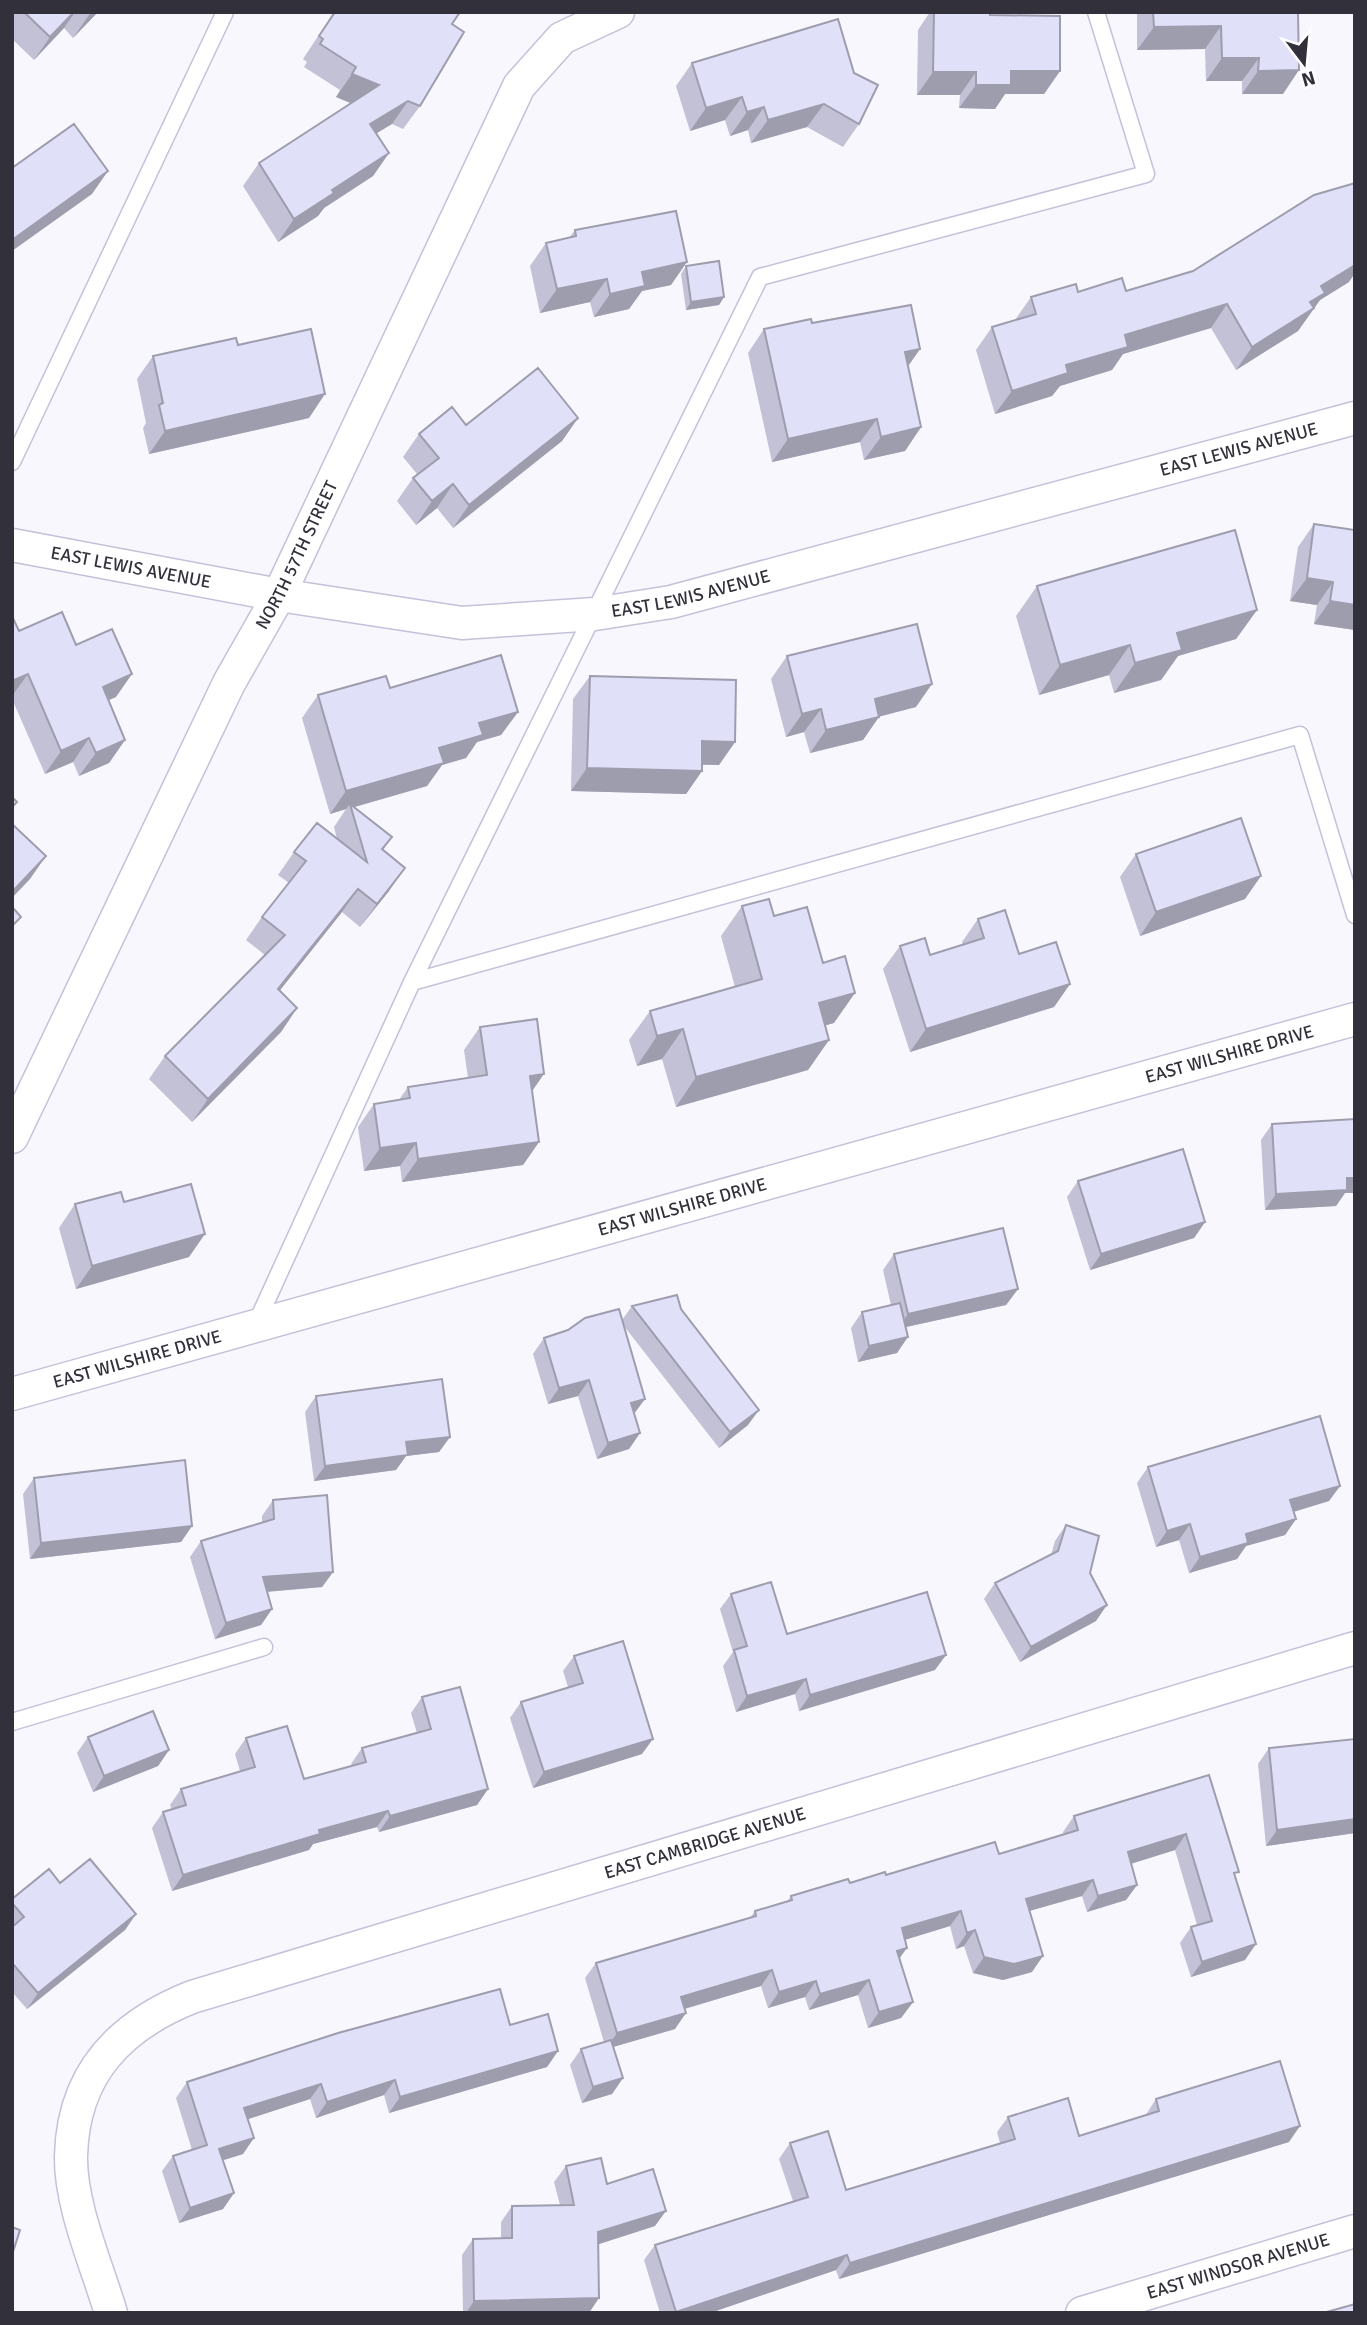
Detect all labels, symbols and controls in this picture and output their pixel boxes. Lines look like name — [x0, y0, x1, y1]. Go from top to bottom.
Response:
north arrow — [1269, 28, 1339, 98]
text: N — [1299, 65, 1318, 92]
street label: EAST LEWIS AVENUE — [1157, 418, 1320, 481]
street label: NORTH 57TH STREET — [251, 477, 342, 633]
street label: EAST LEWIS AVENUE — [49, 541, 213, 593]
street label: EAST LEWIS AVENUE — [610, 565, 773, 622]
street label: EAST WILSHIRE DRIVE — [1143, 1020, 1316, 1088]
street label: EAST WILSHIRE DRIVE — [596, 1173, 769, 1241]
street label: EAST WILSHIRE DRIVE — [50, 1325, 224, 1393]
street label: EAST CAMBRIDGE AVENUE — [602, 1802, 809, 1884]
street label: EAST WINDSOR AVENUE — [1144, 2228, 1332, 2304]

